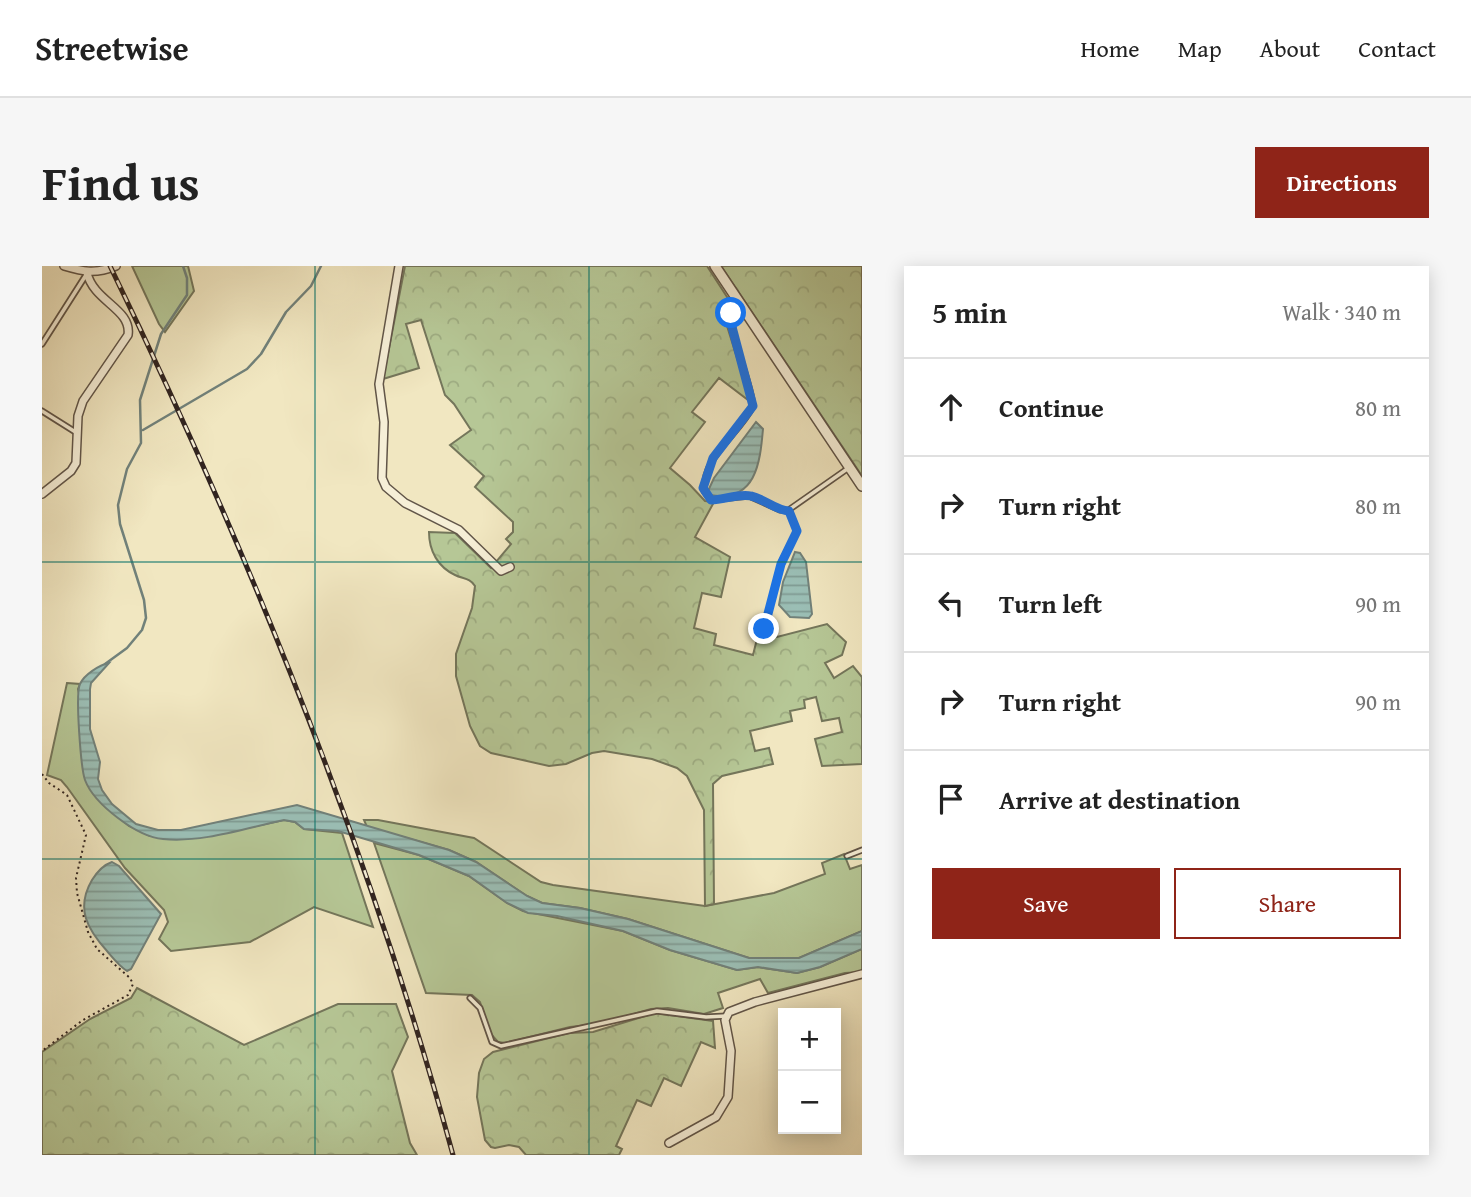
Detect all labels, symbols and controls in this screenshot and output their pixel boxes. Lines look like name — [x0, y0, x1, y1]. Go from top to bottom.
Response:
text: Streetwise — [35, 24, 189, 72]
text: Home — [1081, 31, 1140, 66]
text: Map — [1178, 31, 1222, 66]
text: About — [1260, 31, 1320, 66]
text: Contact — [1358, 31, 1436, 66]
text: Find us — [42, 146, 200, 218]
button: Directions — [1255, 147, 1429, 218]
text: 5 min — [932, 290, 1007, 334]
text: Walk · 340 m — [1282, 295, 1401, 328]
route start — [715, 297, 746, 328]
icon: ahead — [932, 388, 970, 426]
text: Continue — [999, 388, 1104, 427]
text: 80 m — [1355, 391, 1401, 424]
icon: right — [932, 486, 970, 524]
text: Turn right — [999, 486, 1121, 525]
text: 80 m — [1355, 489, 1401, 522]
icon: left — [932, 584, 970, 622]
text: Turn left — [999, 584, 1102, 623]
text: 90 m — [1355, 587, 1401, 620]
route end — [748, 613, 779, 644]
icon: right — [932, 682, 970, 720]
text: Turn right — [999, 682, 1121, 721]
text: 90 m — [1355, 685, 1401, 718]
icon: arrive — [932, 780, 970, 818]
text: Arrive at destination — [999, 780, 1240, 819]
button: Save — [932, 868, 1160, 939]
button: Share — [1174, 868, 1401, 939]
map controls — [778, 1008, 841, 1134]
button: + — [778, 1008, 841, 1071]
button: − — [778, 1071, 841, 1134]

